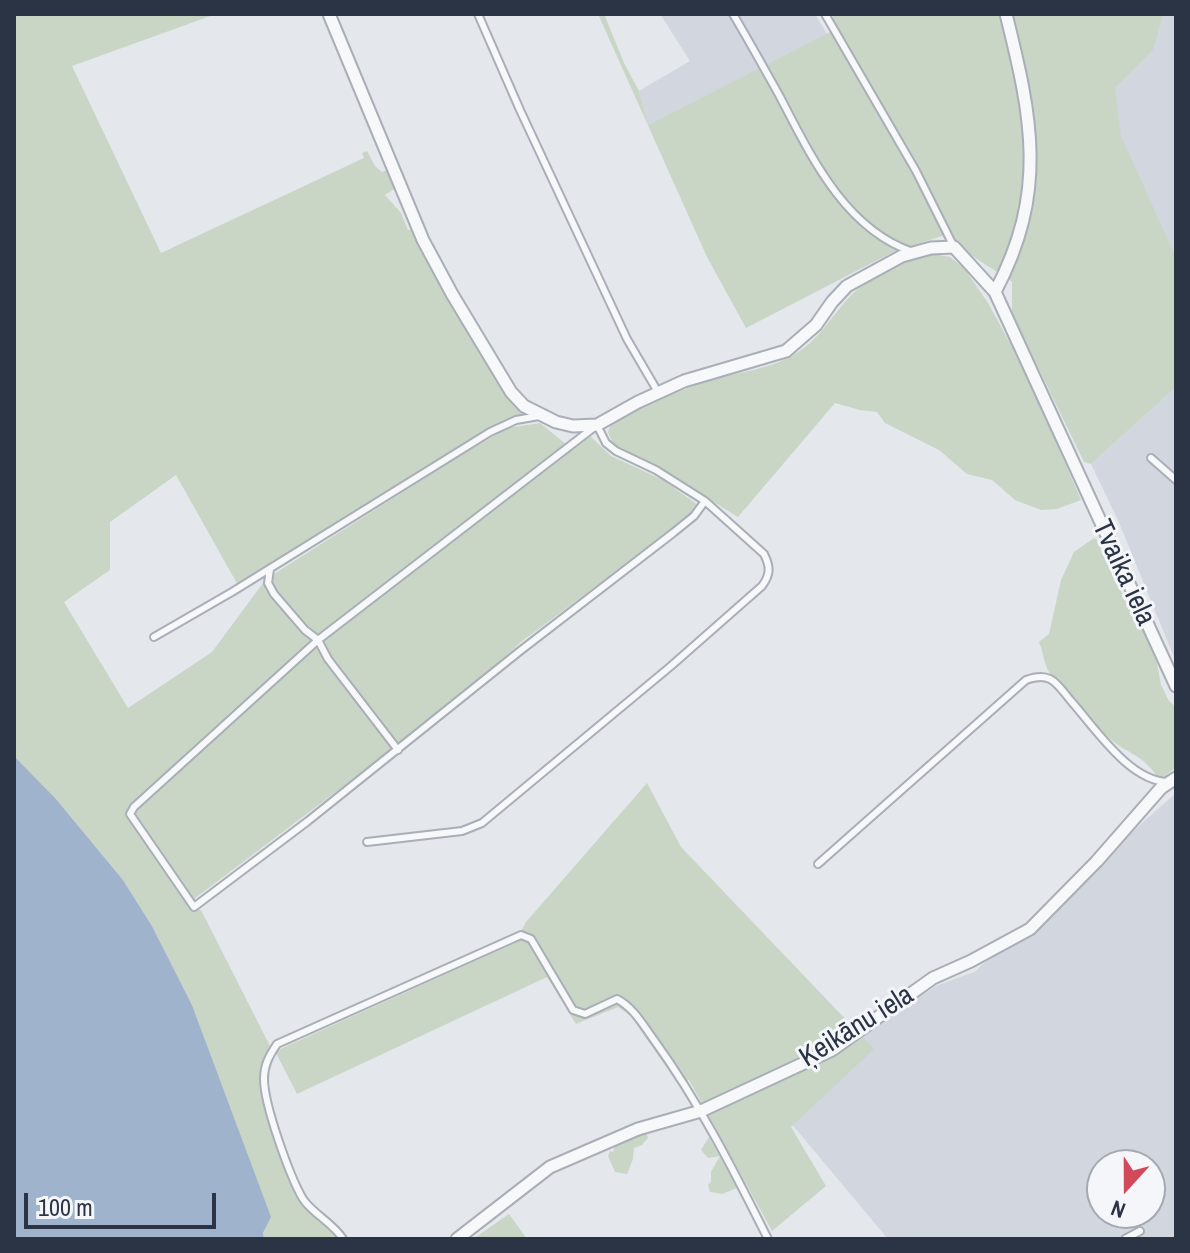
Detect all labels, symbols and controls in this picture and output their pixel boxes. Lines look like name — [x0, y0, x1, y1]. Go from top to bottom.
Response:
street label: Tvaika iela — [1084, 515, 1162, 631]
street label: Ķeikānu iela — [794, 979, 920, 1075]
north arrow — [1086, 1149, 1166, 1229]
scale bar — [28, 1177, 220, 1227]
text: 100 m — [38, 1191, 93, 1223]
text: N — [1107, 1193, 1130, 1226]

